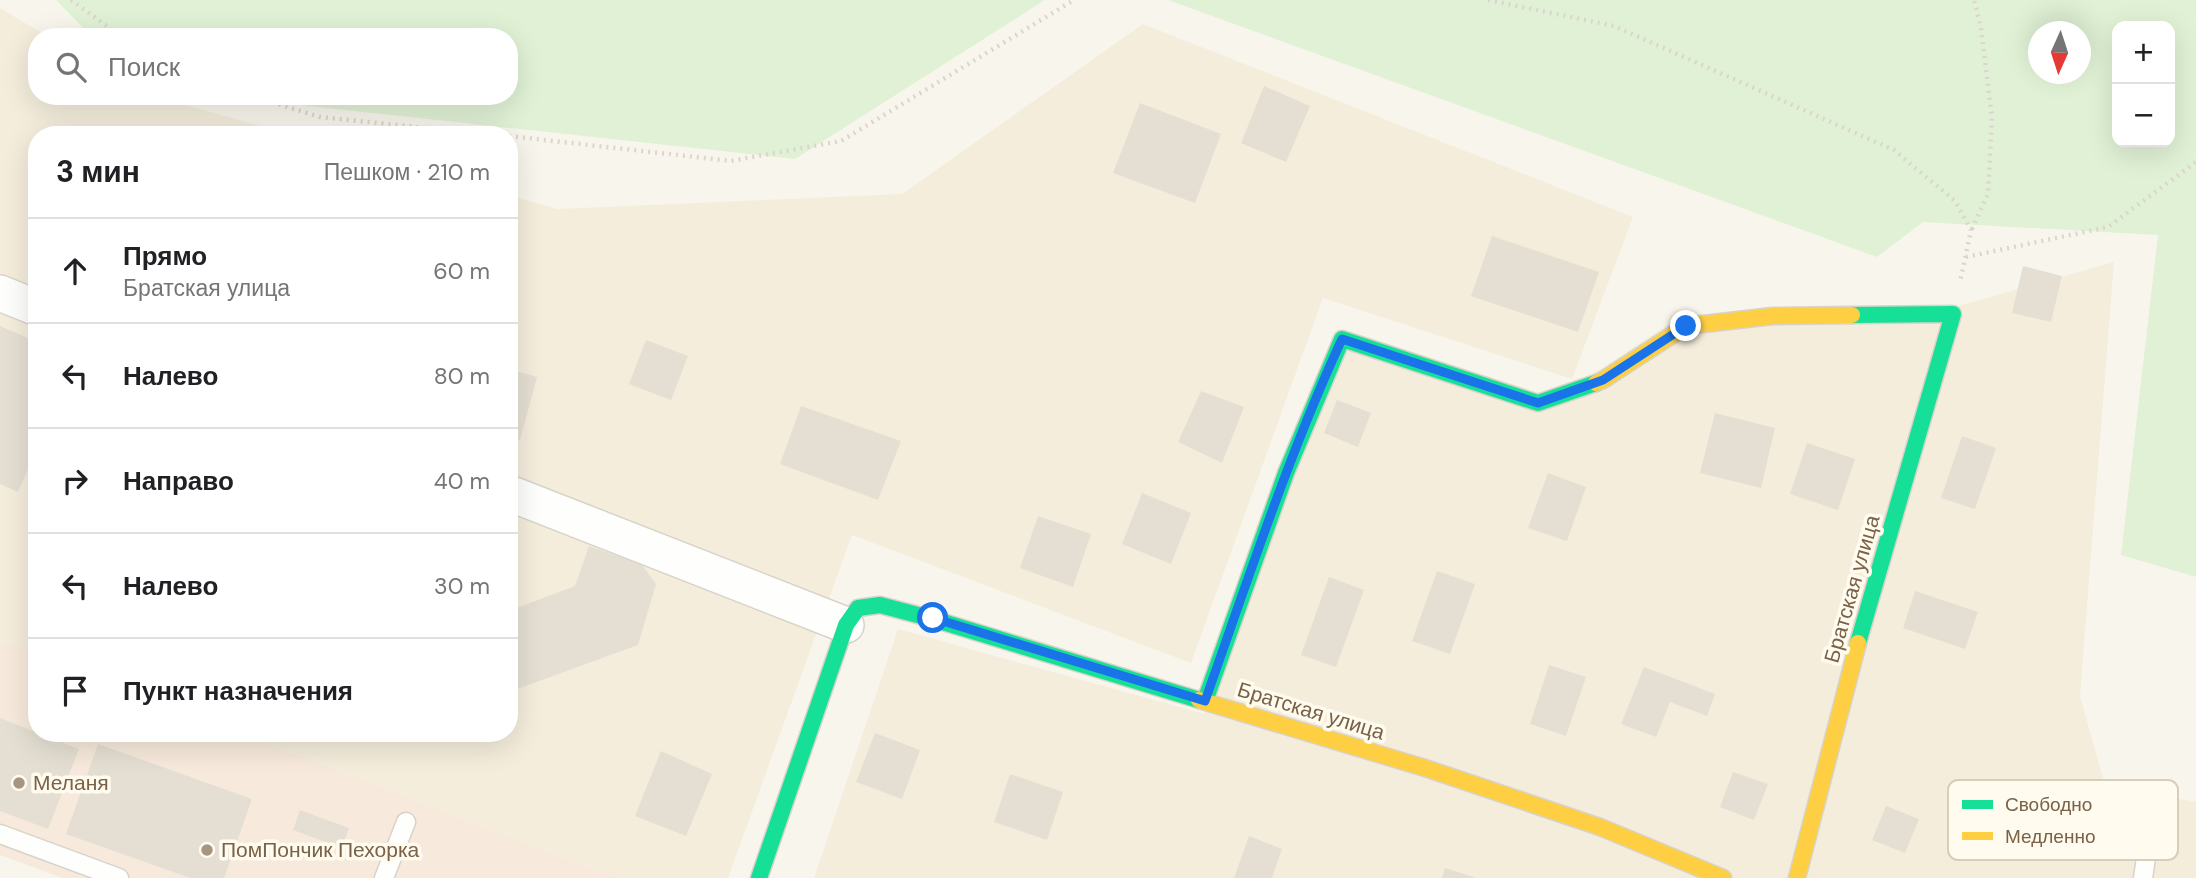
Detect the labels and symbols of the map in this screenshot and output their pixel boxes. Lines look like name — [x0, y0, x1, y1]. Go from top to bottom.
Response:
north arrow — [2028, 21, 2091, 84]
route end — [1670, 310, 1701, 341]
street label: Братская улица — [1818, 512, 1887, 666]
route start — [917, 602, 948, 633]
street label: Братская улица — [1234, 675, 1388, 747]
place label: Меланя — [33, 769, 109, 797]
marker: Меланя — [11, 775, 27, 791]
legend — [1948, 780, 2178, 860]
text: Свободно — [2005, 792, 2092, 817]
text: Медленно — [2005, 824, 2095, 849]
place label: ПомПончик Пехорка — [221, 836, 420, 864]
marker: ПомПончик Пехорка — [199, 842, 215, 858]

